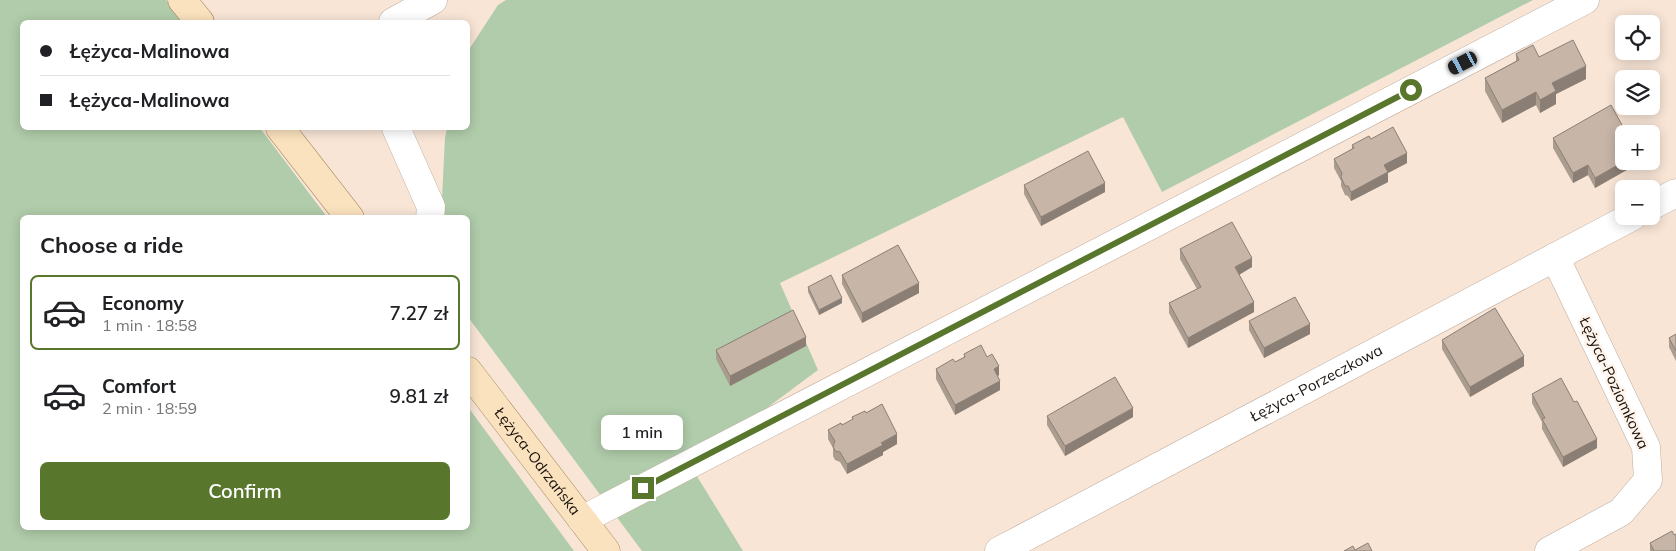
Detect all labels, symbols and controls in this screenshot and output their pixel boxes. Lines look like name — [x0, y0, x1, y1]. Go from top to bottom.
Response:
map controls — [1615, 15, 1660, 225]
button: locate — [1615, 15, 1660, 60]
text: Łężyca-Malinowa — [70, 39, 230, 63]
car — [1446, 50, 1479, 76]
button: layers — [1615, 70, 1660, 115]
route start — [1400, 79, 1422, 101]
text: Łężyca-Malinowa — [70, 88, 230, 112]
button: + — [1615, 125, 1660, 170]
button: − — [1615, 180, 1660, 225]
text: Choose a ride — [40, 231, 183, 259]
icon: car — [42, 290, 87, 335]
text: Economy — [102, 291, 184, 315]
text: 7.27 zł — [390, 301, 448, 325]
street label: Łężyca-Poziomkowa — [1575, 313, 1653, 452]
text: 1 min · 18:58 — [102, 315, 197, 335]
street label: Łężyca-Porzeczkowa — [1246, 340, 1386, 426]
icon: car — [42, 373, 87, 418]
text: Comfort — [102, 374, 176, 398]
text: 9.81 zł — [390, 384, 448, 408]
text: 2 min · 18:59 — [102, 398, 197, 418]
street label: Łężyca-Odrzańska — [490, 403, 585, 519]
callout: 1 min — [602, 416, 684, 450]
text: 1 min — [621, 422, 663, 442]
button: Confirm — [40, 462, 450, 520]
route end — [632, 477, 654, 499]

